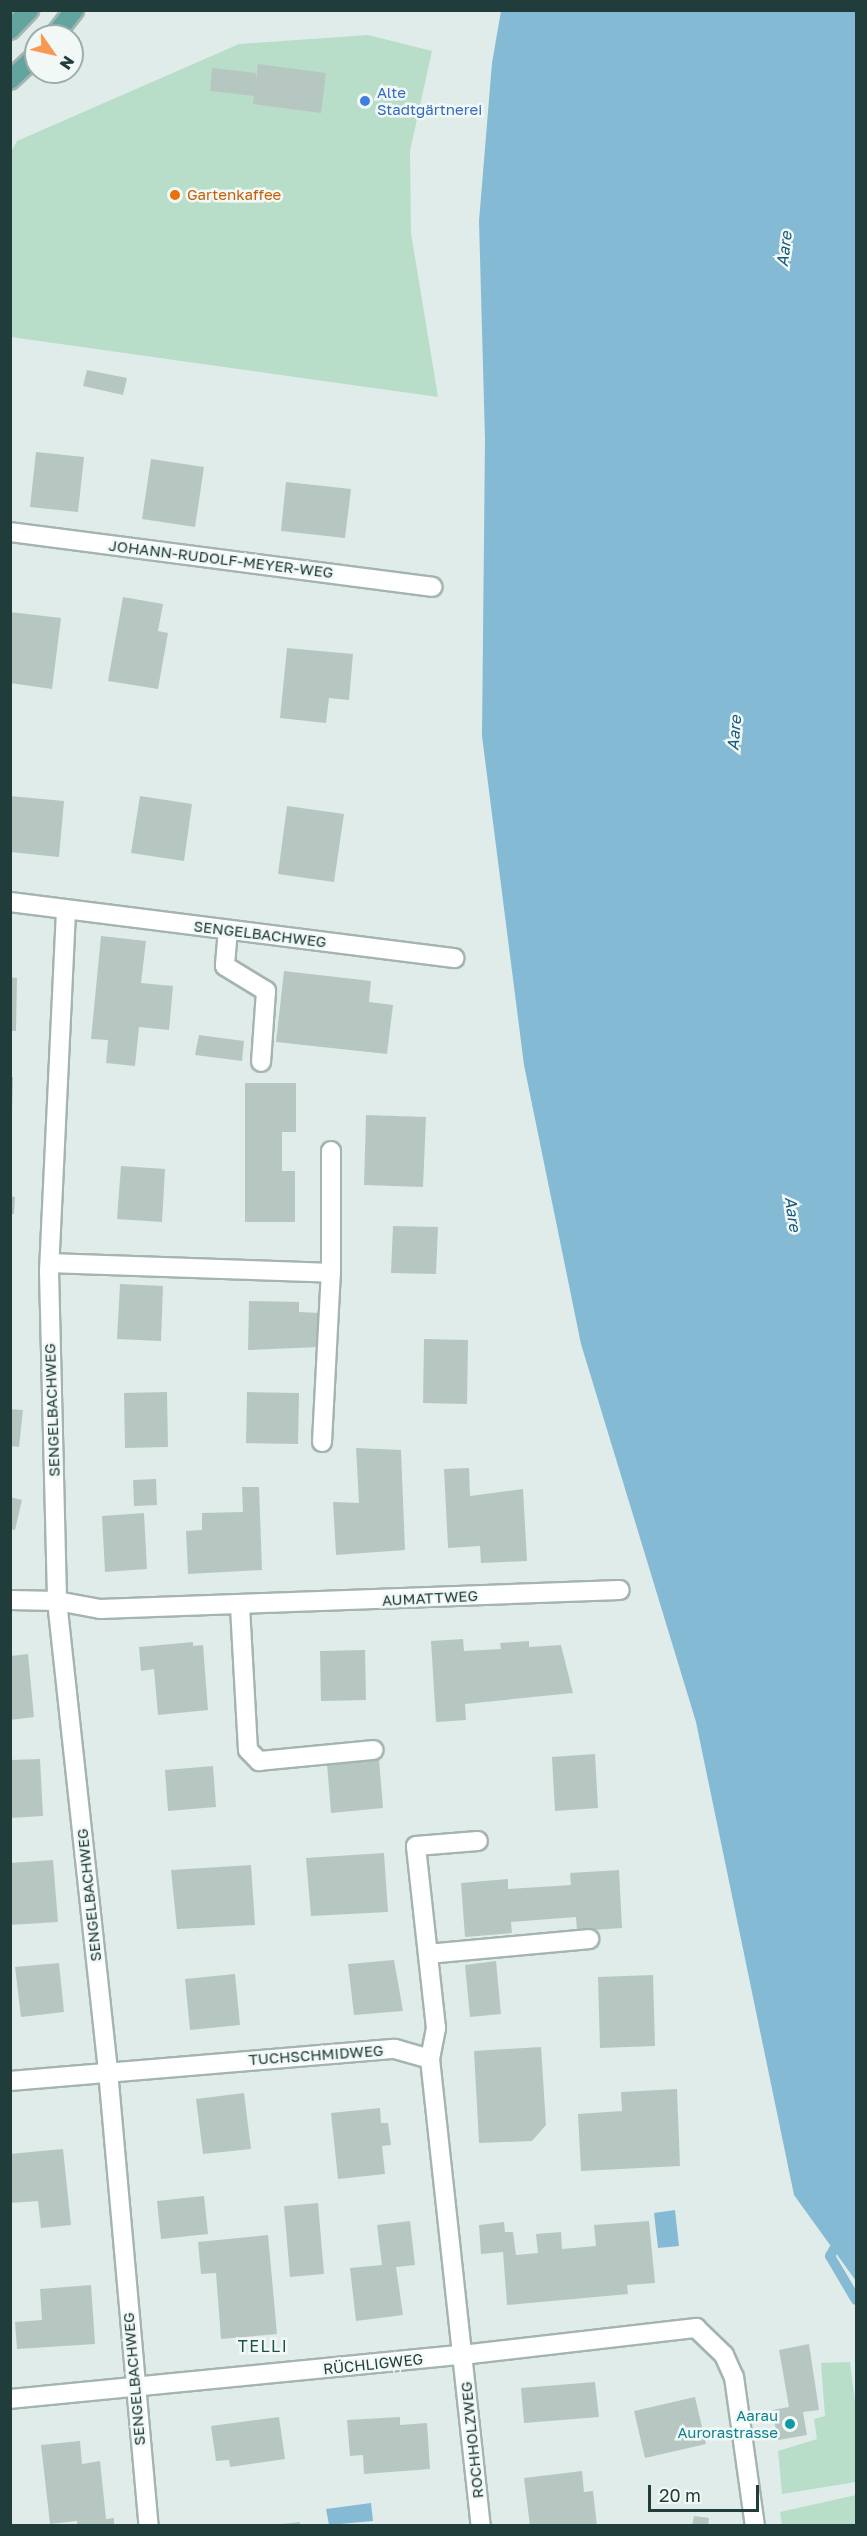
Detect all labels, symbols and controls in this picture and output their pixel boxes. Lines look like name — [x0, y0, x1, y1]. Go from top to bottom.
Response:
north arrow — [24, 24, 84, 84]
text: N — [56, 52, 79, 74]
place label: Alte Stadtgärtnerei — [377, 83, 482, 118]
marker: Alte Stadtgärtnerei — [358, 94, 372, 108]
place label: Gartenkaffee — [187, 186, 281, 204]
marker: Gartenkaffee — [168, 188, 182, 202]
water label: Aare — [772, 230, 796, 268]
street label: JOHANN-RUDOLF-MEYER-WEG — [108, 536, 334, 582]
water label: Aare — [723, 715, 745, 751]
street label: SENGELBACHWEG — [193, 917, 327, 951]
water label: Aare — [781, 1195, 805, 1233]
street label: SENGELBACHWEG — [41, 1343, 63, 1477]
street label: AUMATTWEG — [382, 1587, 478, 1609]
street label: SENGELBACHWEG — [73, 1828, 105, 1962]
street label: TUCHSCHMIDWEG — [248, 2041, 384, 2069]
street label: SENGELBACHWEG — [119, 2312, 149, 2446]
district label: TELLI — [238, 2336, 288, 2356]
street label: RÜCHLIGWEG — [322, 2350, 424, 2378]
street label: ROCHHOLZWEG — [457, 2381, 487, 2499]
place label: Aarau Aurorastrasse — [678, 2406, 778, 2441]
marker: Aarau Aurorastrasse — [783, 2417, 797, 2431]
scale bar — [651, 2473, 762, 2511]
text: 20 m — [659, 2484, 701, 2506]

